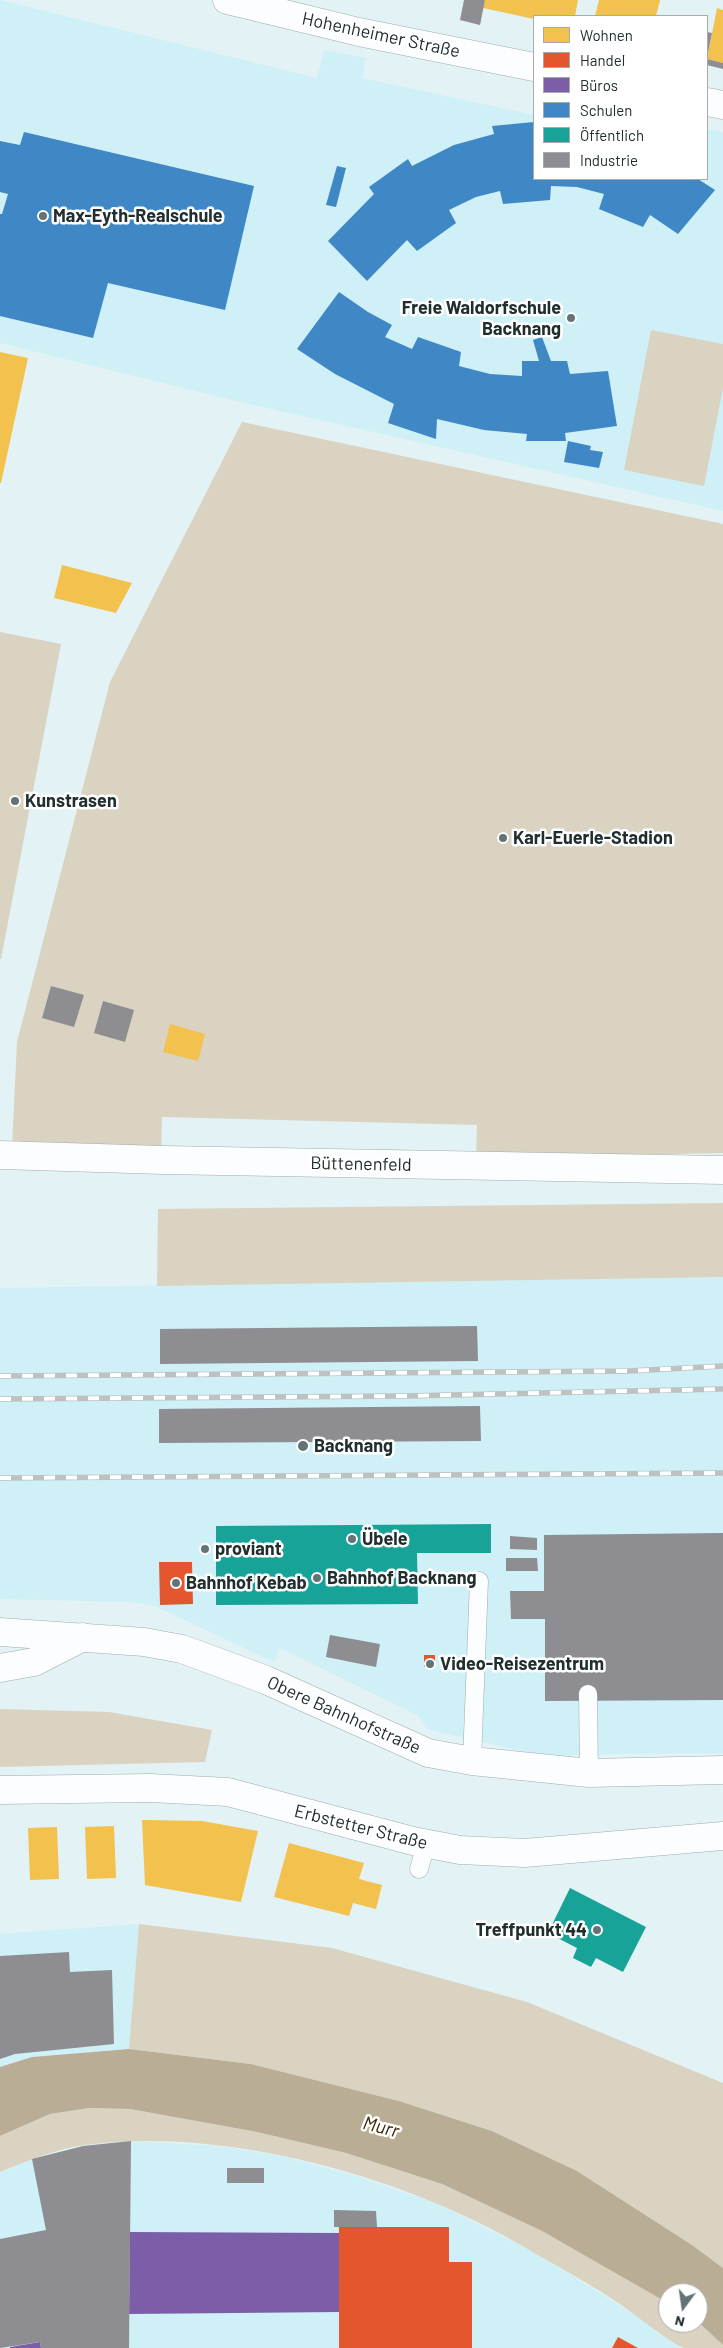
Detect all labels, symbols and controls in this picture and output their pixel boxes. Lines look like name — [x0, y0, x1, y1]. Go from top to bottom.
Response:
street label: Hohenheimer Straße — [300, 8, 462, 62]
legend — [533, 15, 708, 180]
text: Wohnen — [580, 26, 633, 44]
text: Handel — [580, 51, 625, 69]
text: Büros — [580, 76, 618, 94]
text: Schulen — [580, 101, 632, 119]
text: Öffentlich — [580, 126, 644, 144]
text: Industrie — [580, 151, 638, 169]
place label: Max-Eyth-Realschule — [53, 205, 222, 227]
marker: Max-Eyth-Realschule — [37, 210, 49, 222]
place label: Freie Waldorfschule Backnang — [402, 297, 561, 340]
marker: Freie Waldorfschule Backnang — [565, 312, 577, 324]
place label: Kunstrasen — [25, 790, 117, 812]
marker: Kunstrasen — [9, 795, 21, 807]
place label: Karl-Euerle-Stadion — [513, 827, 673, 849]
marker: Karl-Euerle-Stadion — [497, 832, 509, 844]
street label: Büttenenfeld — [310, 1152, 412, 1176]
place label: Backnang — [314, 1435, 393, 1457]
marker: Backnang — [296, 1439, 310, 1453]
place label: Übele — [362, 1528, 408, 1550]
marker: Übele — [346, 1533, 358, 1545]
place label: proviant — [215, 1538, 282, 1560]
marker: proviant — [199, 1543, 211, 1555]
place label: Bahnhof Backnang — [327, 1567, 476, 1589]
place label: Bahnhof Kebab — [186, 1572, 307, 1594]
marker: Bahnhof Backnang — [311, 1572, 323, 1584]
marker: Bahnhof Kebab — [170, 1577, 182, 1589]
place label: Video-Reisezentrum — [440, 1653, 604, 1675]
marker: Video-Reisezentrum — [424, 1658, 436, 1670]
street label: Obere Bahnhofstraße — [264, 1671, 424, 1759]
street label: Erbstetter Straße — [292, 1800, 430, 1854]
place label: Treffpunkt 44 — [476, 1919, 587, 1941]
marker: Treffpunkt 44 — [591, 1924, 603, 1936]
water label: Murr — [360, 2111, 402, 2143]
north arrow — [658, 2283, 708, 2333]
text: N — [673, 2313, 686, 2331]

